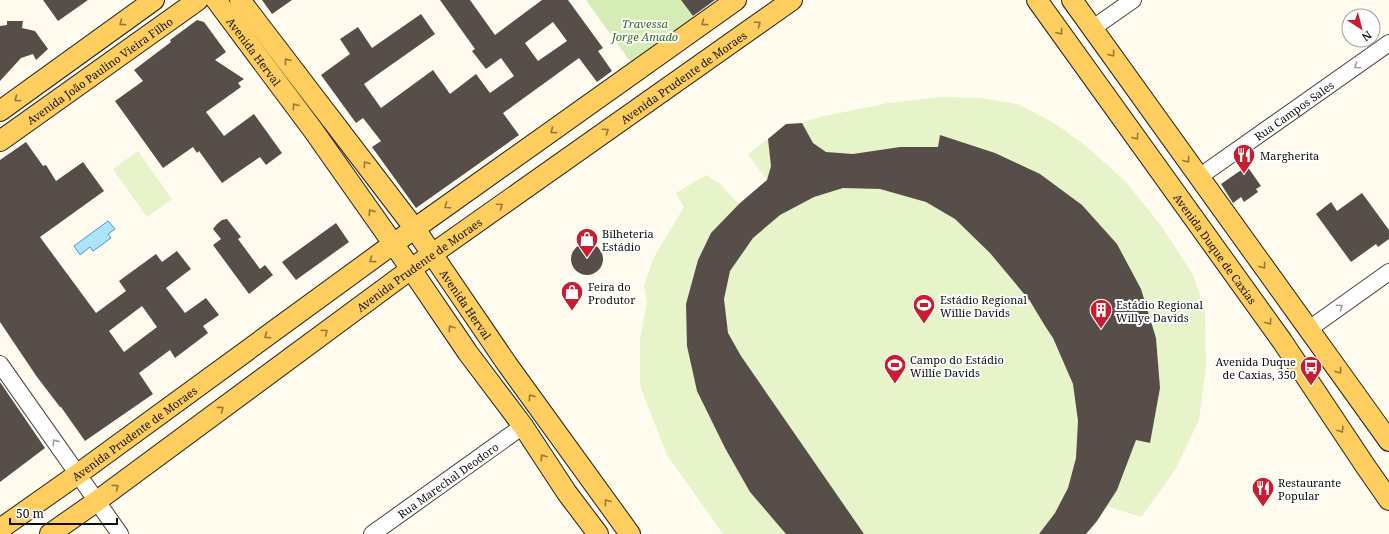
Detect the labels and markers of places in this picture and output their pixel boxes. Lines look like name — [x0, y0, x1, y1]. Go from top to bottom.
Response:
restaurant icon: Margherita — [1231, 142, 1257, 175]
place label: Margherita — [1260, 148, 1319, 163]
shop icon: Bilheteria Estádio — [574, 226, 600, 259]
place label: Bilheteria Estádio — [602, 226, 654, 254]
shop icon: Feira do Produtor — [559, 279, 585, 312]
place label: Feira do Produtor — [588, 279, 636, 307]
sports icon: Estádio Regional Willie Davids — [911, 292, 937, 325]
place label: Estádio Regional Willie Davids — [940, 292, 1028, 320]
building icon: Estádio Regional Willye Davids — [1088, 297, 1114, 330]
place label: Estádio Regional Willye Davids — [1116, 297, 1204, 325]
sports icon: Campo do Estádio Willie Davids — [882, 352, 908, 385]
place label: Campo do Estádio Willie Davids — [910, 352, 1004, 380]
place label: Avenida Duque de Caxias, 350 — [1216, 354, 1296, 382]
bus stop icon: Avenida Duque de Caxias, 350 — [1298, 354, 1324, 387]
restaurant icon: Restaurante Popular — [1250, 475, 1276, 508]
place label: Restaurante Popular — [1278, 475, 1341, 503]

